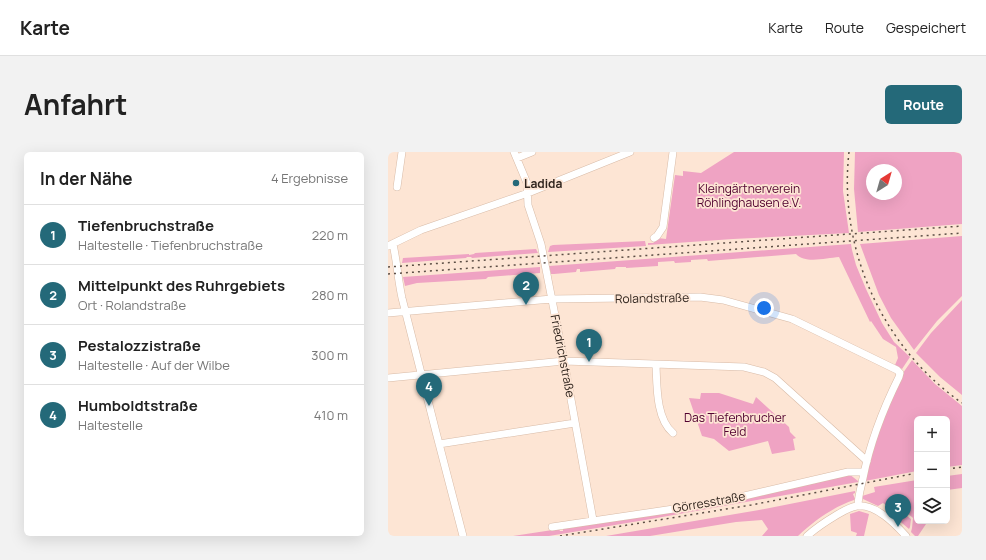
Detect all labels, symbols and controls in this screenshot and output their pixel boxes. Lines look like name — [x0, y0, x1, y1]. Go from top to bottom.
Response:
text: Karte — [20, 15, 70, 41]
text: Karte — [768, 18, 803, 37]
text: Route — [825, 18, 864, 37]
text: Gespeichert — [886, 18, 966, 37]
text: Anfahrt — [24, 85, 127, 123]
button: Route — [885, 85, 962, 124]
north arrow — [866, 164, 902, 200]
text: In der Nähe — [40, 167, 133, 190]
text: 4 Ergebnisse — [271, 169, 348, 187]
place label: Ladida — [524, 175, 562, 192]
marker: Ladida — [511, 178, 521, 188]
park label: Kleingärtnerverein Röhlinghausen e.V. — [697, 180, 801, 211]
text: Tiefenbruchstraße — [78, 215, 214, 236]
text: 1 — [50, 226, 56, 244]
text: 220 m — [312, 226, 348, 244]
text: Haltestelle · Tiefenbruchstraße — [78, 236, 263, 254]
pin: 2 — [513, 272, 539, 305]
text: Mittelpunkt des Ruhrgebiets — [78, 275, 285, 296]
text: 2 — [49, 286, 57, 304]
text: 280 m — [311, 286, 348, 304]
street label: Rolandstraße — [615, 289, 689, 307]
text: Ort · Rolandstraße — [78, 296, 186, 314]
your location — [754, 298, 774, 318]
street label: Friedrichstraße — [547, 313, 579, 399]
pin: 1 — [576, 329, 602, 362]
text: Pestalozzistraße — [78, 335, 201, 356]
text: 3 — [49, 346, 57, 364]
text: 300 m — [311, 346, 348, 364]
text: Haltestelle · Auf der Wilbe — [78, 356, 230, 374]
pin: 4 — [416, 373, 442, 406]
text: Humboldtstraße — [78, 395, 198, 416]
text: 4 — [49, 406, 57, 424]
text: 410 m — [314, 406, 348, 424]
park label: Das Tiefenbrucher Feld — [684, 409, 787, 440]
text: Haltestelle — [78, 416, 143, 434]
map controls — [914, 416, 950, 524]
button: + — [914, 416, 950, 452]
button: − — [914, 452, 950, 488]
street label: Görresstraße — [671, 487, 747, 517]
button: layers — [914, 488, 950, 524]
pin: 3 — [885, 494, 911, 527]

